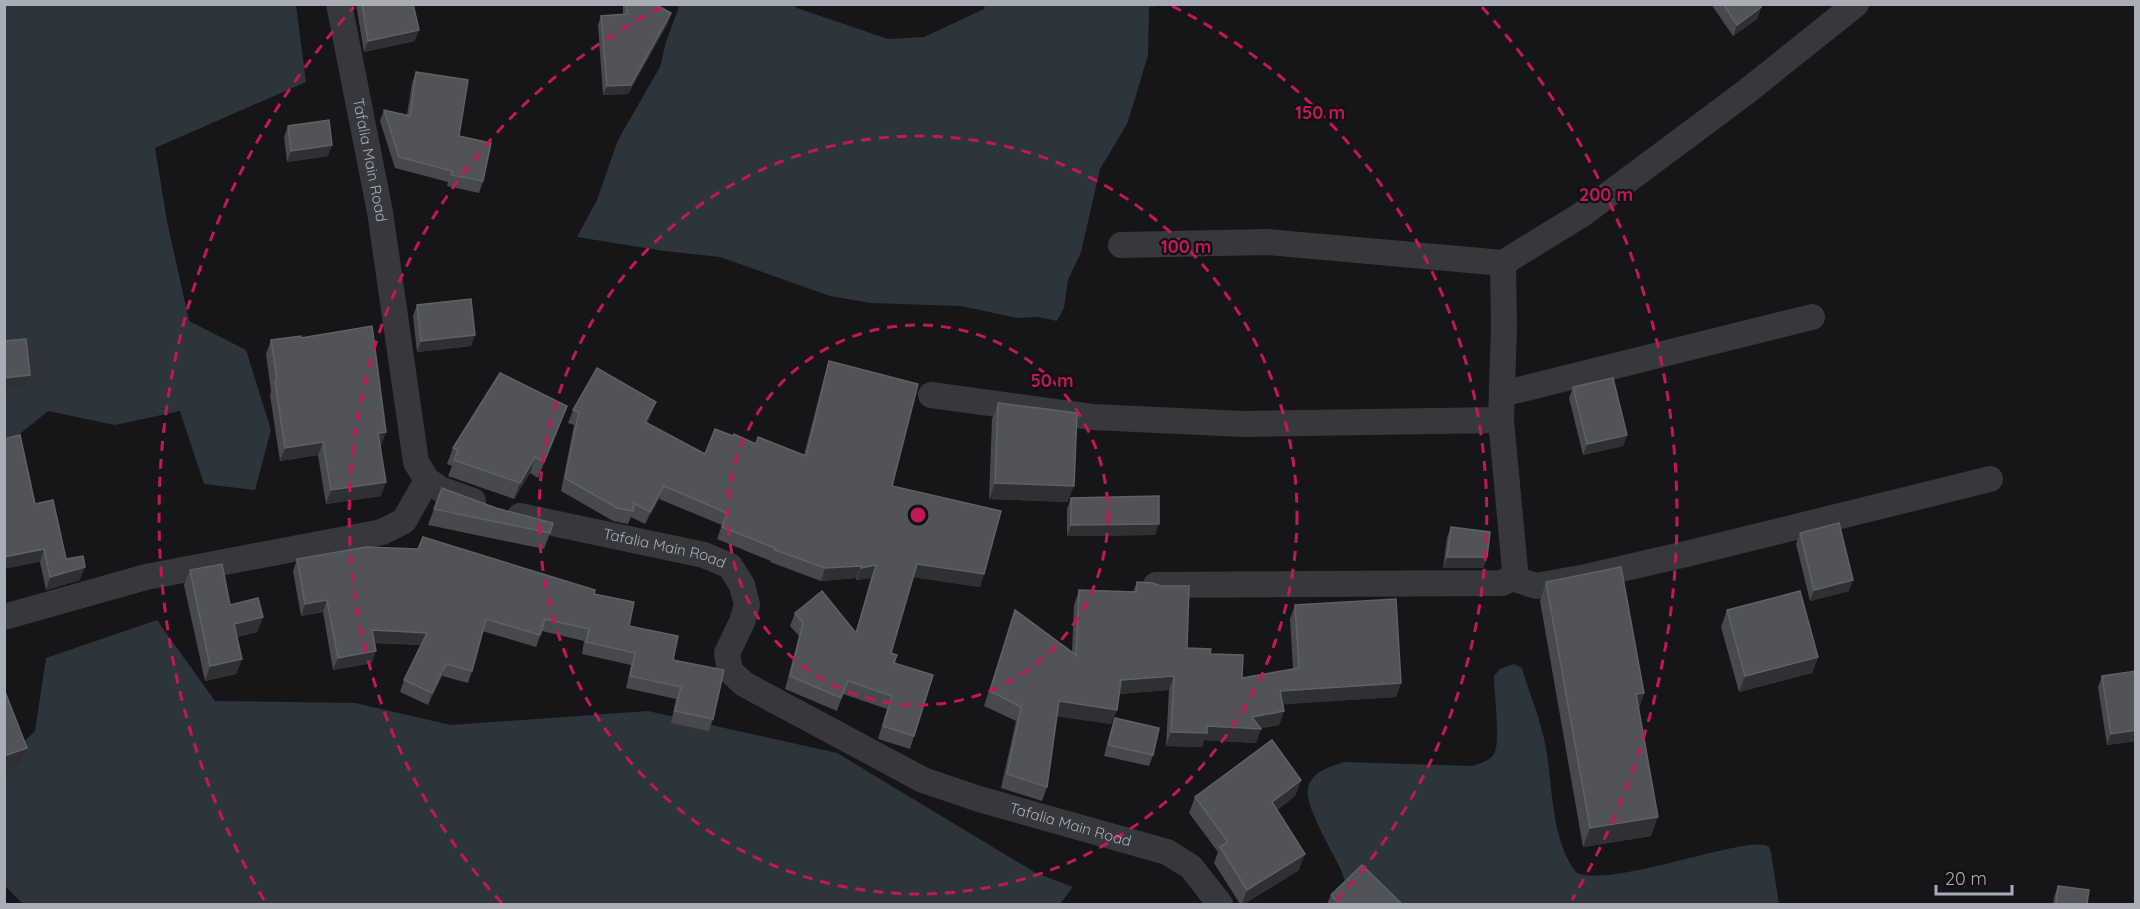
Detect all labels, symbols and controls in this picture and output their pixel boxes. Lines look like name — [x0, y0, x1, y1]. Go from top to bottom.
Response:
street label: Tafalia Main Road — [349, 96, 391, 223]
text: 150 m — [1295, 101, 1345, 124]
text: 200 m — [1579, 183, 1633, 206]
text: 100 m — [1161, 235, 1211, 258]
text: 50 m — [1030, 369, 1074, 392]
centre of rings — [908, 505, 928, 525]
street label: Tafalia Main Road — [601, 524, 729, 572]
street label: Tafalia Main Road — [1007, 798, 1134, 850]
scale bar — [1936, 858, 2012, 896]
text: 20 m — [1945, 867, 1987, 890]

